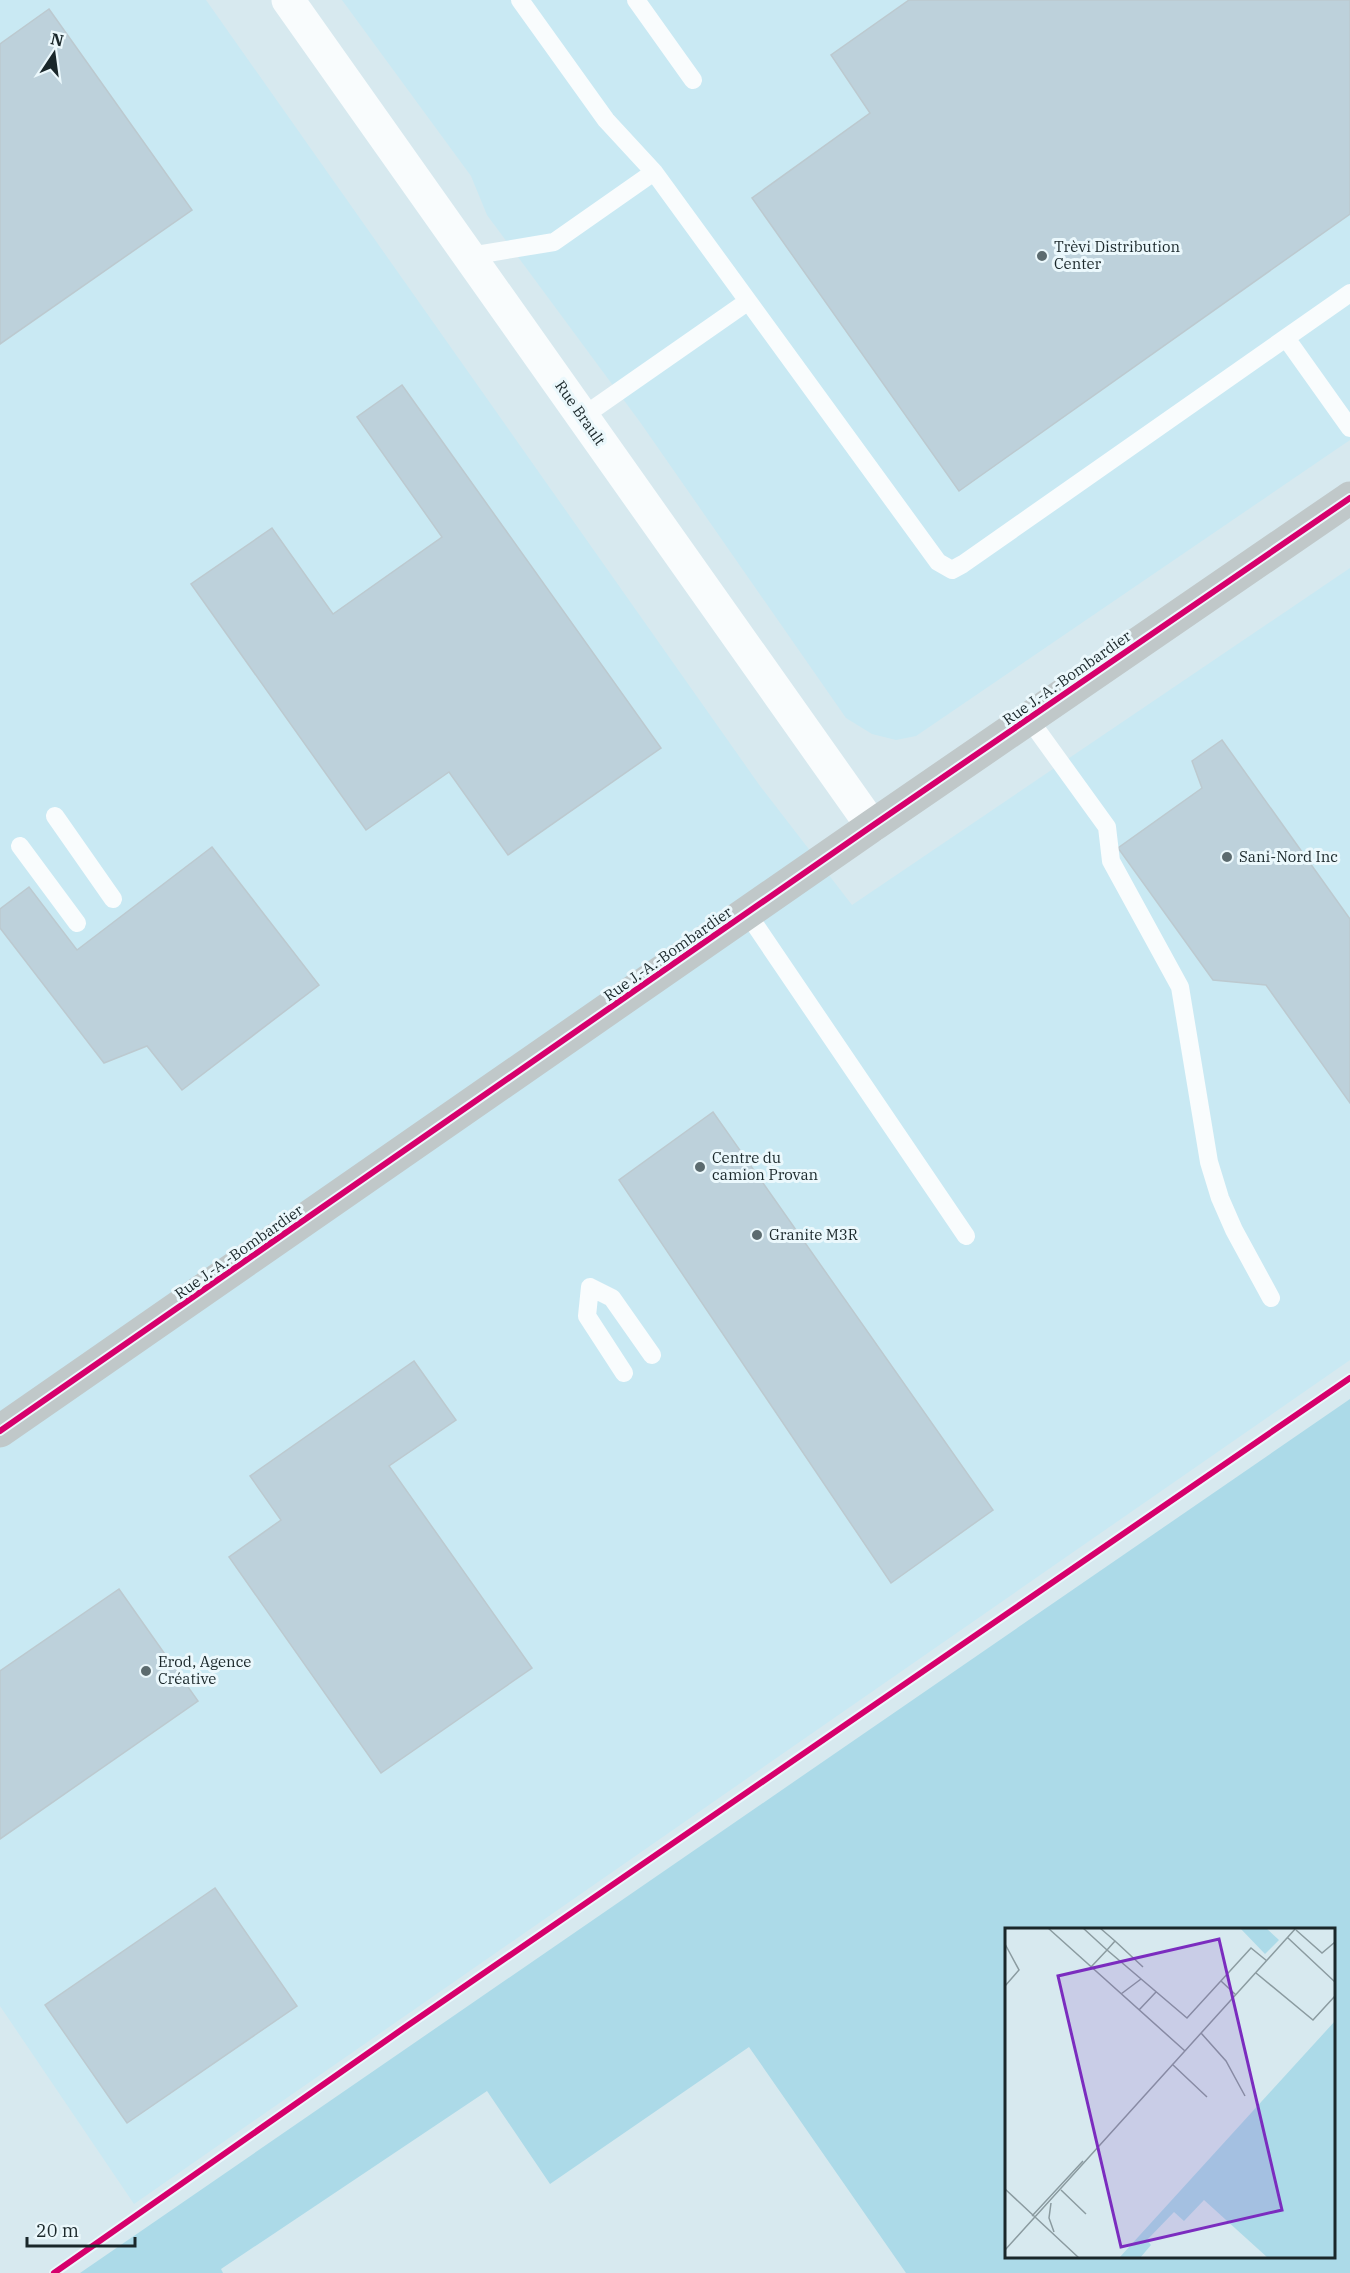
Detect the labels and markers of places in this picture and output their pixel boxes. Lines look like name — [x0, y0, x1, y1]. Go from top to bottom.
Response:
place label: Trèvi Distribution Center — [1054, 237, 1180, 273]
marker: Trèvi Distribution Center — [1035, 249, 1049, 263]
place label: Sani-Nord Inc — [1239, 847, 1338, 866]
marker: Sani-Nord Inc — [1220, 850, 1234, 864]
place label: Centre du camion Provan — [712, 1148, 819, 1184]
marker: Centre du camion Provan — [693, 1160, 707, 1174]
place label: Granite M3R — [769, 1225, 858, 1244]
marker: Granite M3R — [750, 1228, 764, 1242]
place label: Erod, Agence Créative — [158, 1652, 251, 1688]
marker: Erod, Agence Créative — [139, 1664, 153, 1678]

